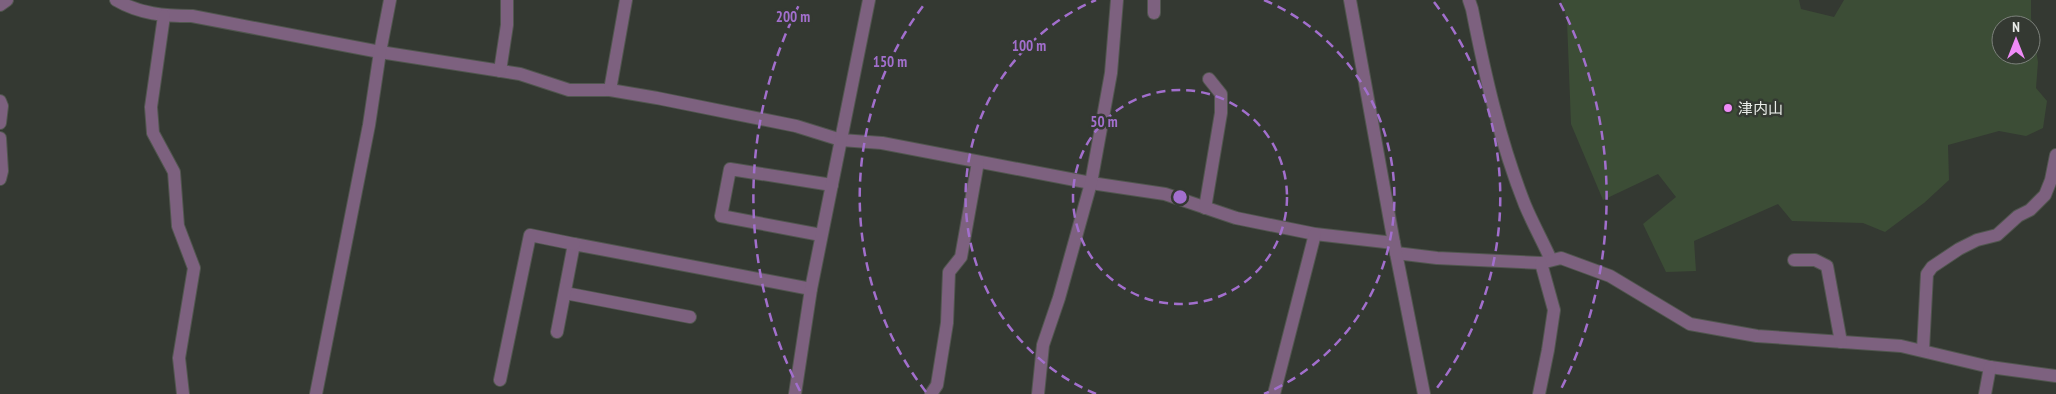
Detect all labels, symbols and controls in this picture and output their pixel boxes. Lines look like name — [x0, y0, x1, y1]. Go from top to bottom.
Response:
text: 200 m — [776, 7, 810, 26]
north arrow — [1991, 15, 2041, 65]
text: N — [2012, 18, 2020, 36]
text: 100 m — [1012, 36, 1046, 55]
text: 150 m — [873, 52, 907, 71]
place label: 津内山 — [1738, 99, 1783, 118]
marker: 津内山 — [1722, 102, 1734, 114]
text: 50 m — [1090, 112, 1118, 131]
centre of rings — [1171, 188, 1189, 206]

